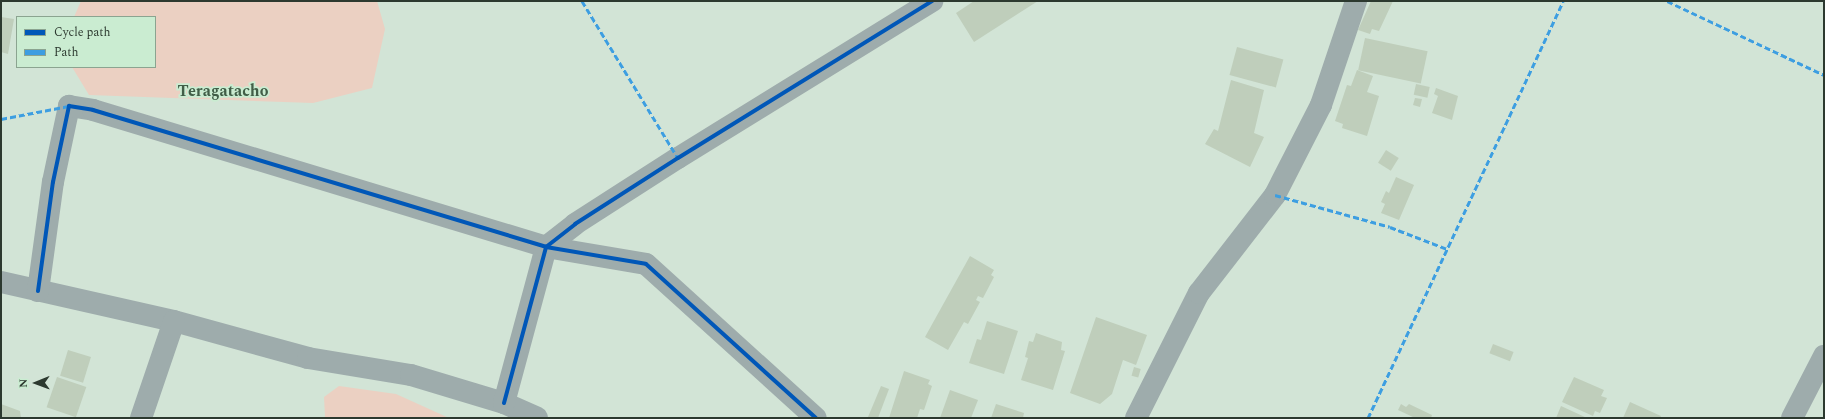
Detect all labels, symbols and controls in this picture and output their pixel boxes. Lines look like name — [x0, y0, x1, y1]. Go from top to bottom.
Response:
legend — [16, 16, 156, 68]
text: Cycle path — [54, 23, 111, 42]
text: Path — [54, 43, 79, 62]
district label: Teragatacho — [178, 81, 268, 101]
north arrow — [16, 363, 56, 403]
text: N — [15, 379, 32, 388]

